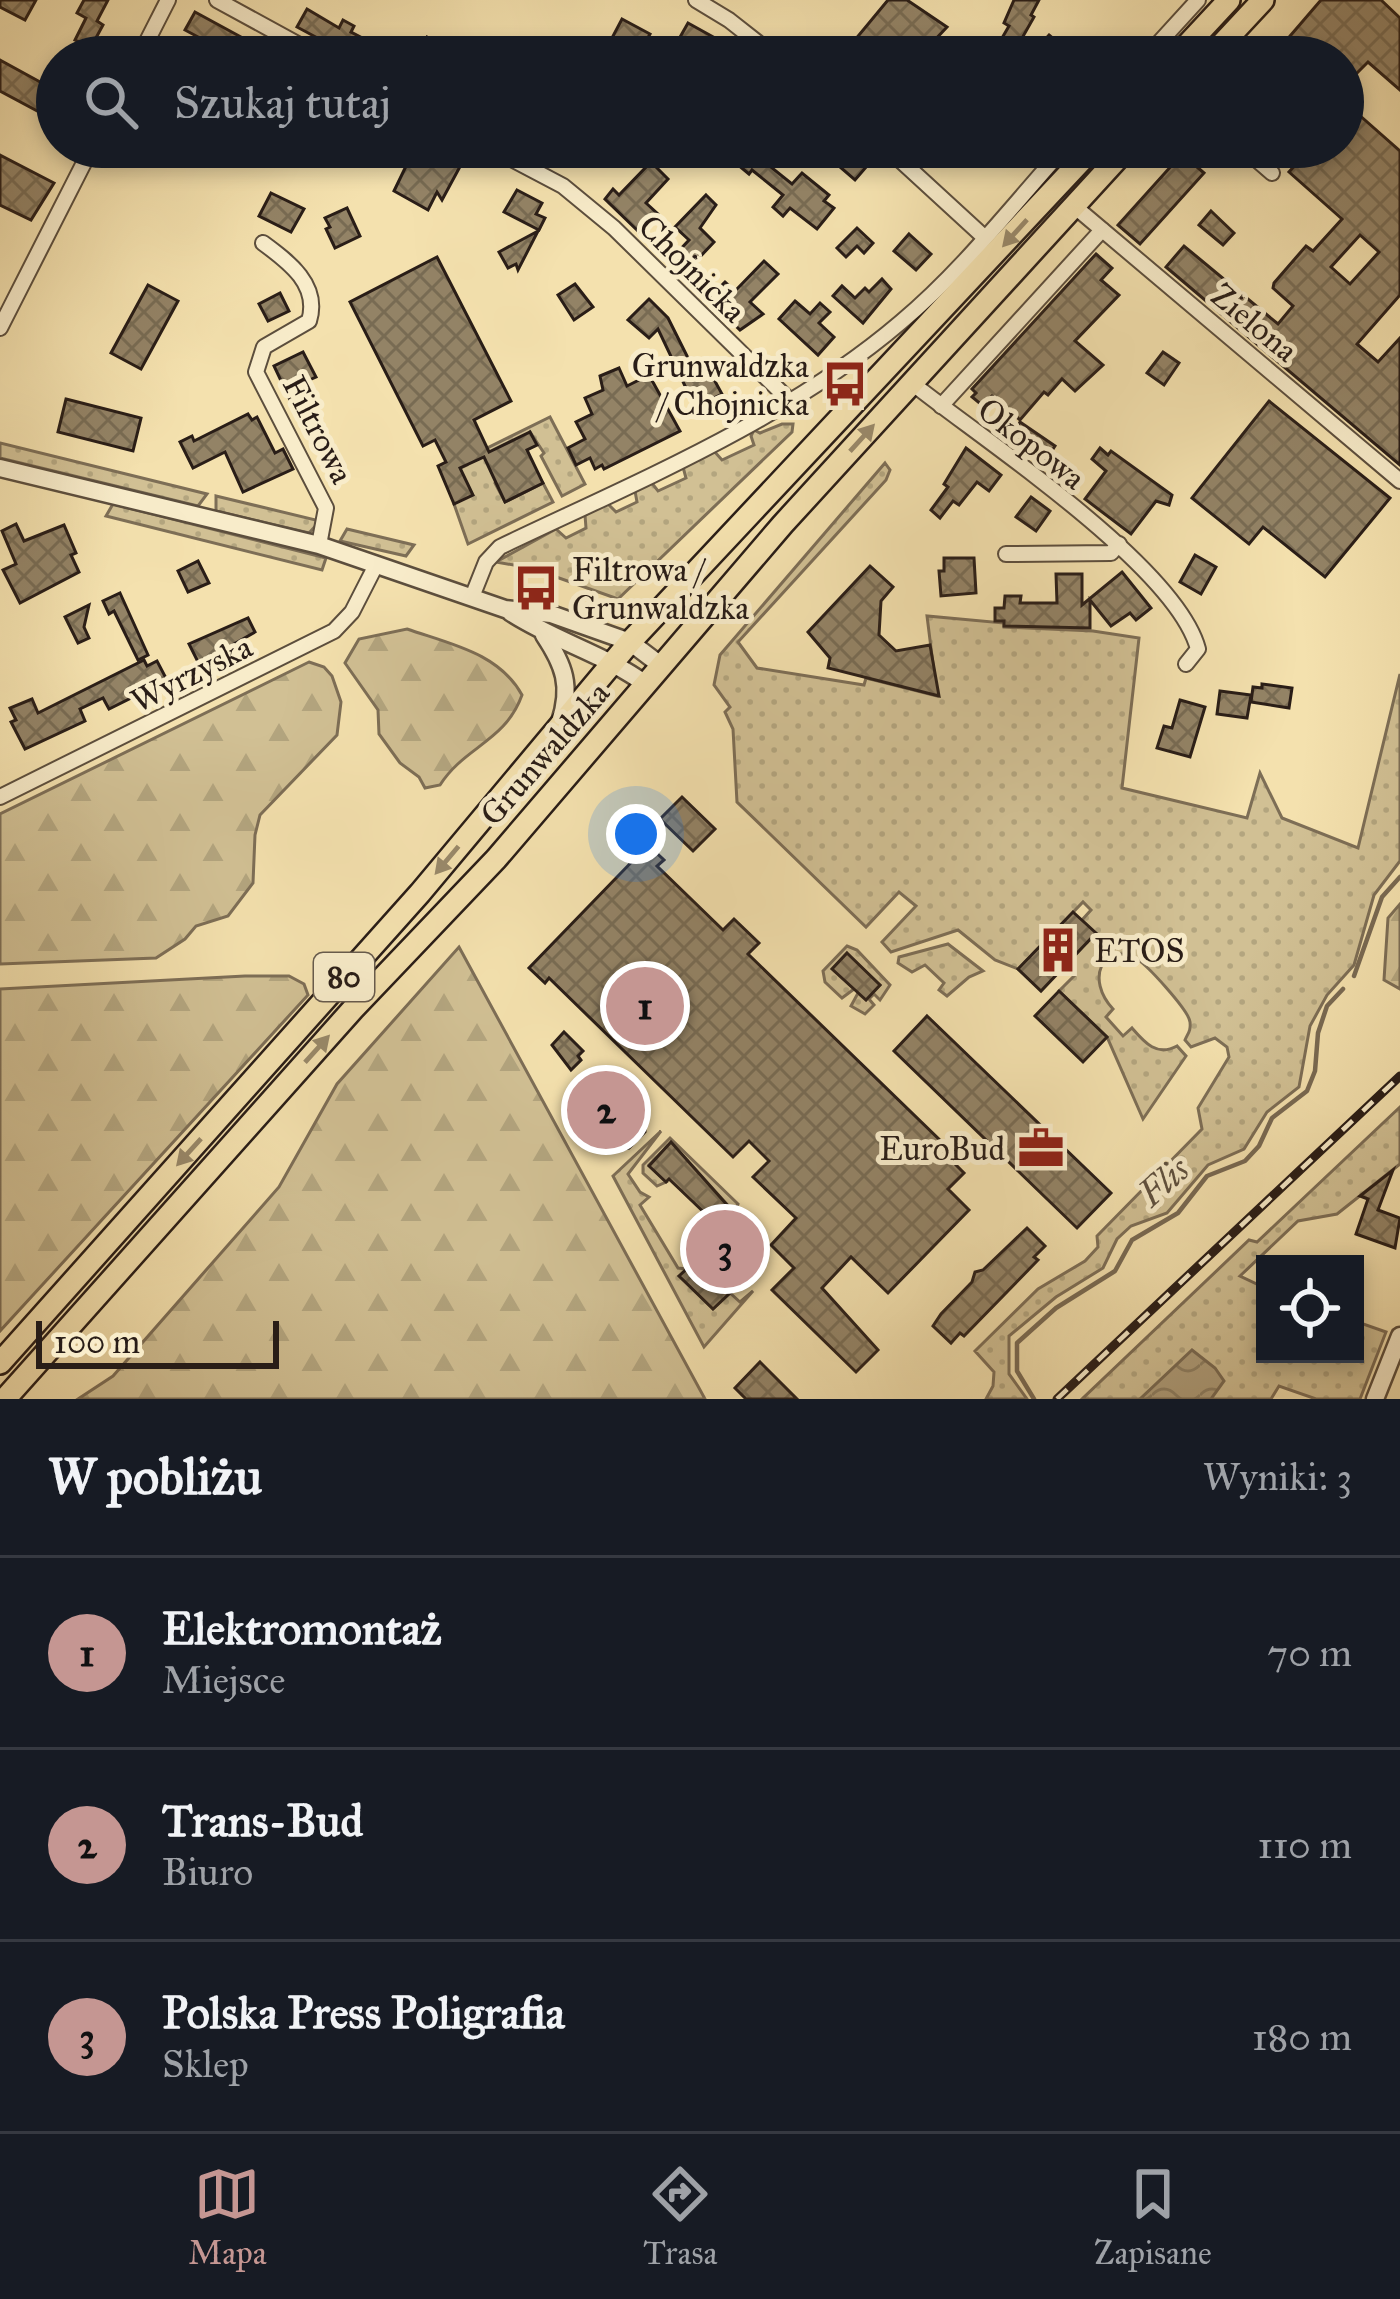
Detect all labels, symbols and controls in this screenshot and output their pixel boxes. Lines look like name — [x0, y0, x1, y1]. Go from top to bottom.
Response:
search box — [36, 36, 1364, 168]
icon: search — [78, 69, 144, 135]
text: Szukaj tutaj — [174, 75, 391, 130]
street label: Chojnicka — [630, 207, 754, 331]
one-way arrow — [1002, 219, 1029, 248]
street label: Zielona — [1203, 275, 1306, 370]
place label: Grunwaldzka / Chojnicka — [632, 346, 809, 424]
bus stop icon: Grunwaldzka / Chojnicka — [820, 359, 870, 409]
street label: Filtrowa — [274, 369, 362, 490]
street label: Okopowa — [970, 389, 1093, 498]
one-way arrow — [848, 423, 875, 452]
place label: Filtrowa / Grunwaldzka — [572, 550, 749, 628]
bus stop icon: Filtrowa / Grunwaldzka — [511, 563, 561, 613]
street label: Wyrzyska — [124, 626, 259, 721]
street label: Grunwaldzka — [472, 674, 618, 834]
your location — [606, 804, 666, 864]
one-way arrow — [435, 844, 460, 875]
building icon: ETOS — [1033, 925, 1083, 975]
place label: ETOS — [1094, 931, 1184, 971]
road number: 80 — [314, 953, 374, 1001]
pin: 1 — [606, 961, 684, 1051]
one-way arrow — [303, 1034, 330, 1064]
pin: 2 — [567, 1065, 645, 1155]
office icon: EuroBud — [1016, 1123, 1066, 1173]
place label: EuroBud — [879, 1129, 1005, 1169]
one-way arrow — [176, 1137, 202, 1167]
water label: Flis — [1129, 1147, 1198, 1216]
pin: 3 — [686, 1204, 764, 1294]
map controls — [1256, 1255, 1364, 1363]
button: locate — [1256, 1255, 1364, 1363]
scale bar — [36, 1315, 279, 1368]
text: 100 m — [54, 1322, 140, 1362]
text: W pobliżu — [48, 1446, 262, 1508]
text: Wyniki: 3 — [1203, 1453, 1352, 1501]
text: Elektromontaż — [162, 1601, 442, 1656]
text: 1 — [79, 1629, 95, 1677]
text: 70 m — [1267, 1629, 1352, 1677]
text: Miejsce — [162, 1656, 285, 1704]
text: Trans-Bud — [162, 1793, 363, 1848]
text: 2 — [77, 1821, 97, 1869]
text: 110 m — [1257, 1821, 1352, 1869]
text: Biuro — [162, 1848, 253, 1896]
text: Polska Press Poligrafia — [162, 1985, 565, 2040]
text: 3 — [79, 2013, 95, 2061]
text: 180 m — [1252, 2013, 1352, 2061]
text: Sklep — [162, 2040, 249, 2088]
tab: Mapa — [188, 2161, 267, 2273]
tab: Trasa — [643, 2161, 717, 2273]
tab: Zapisane — [1094, 2161, 1212, 2273]

